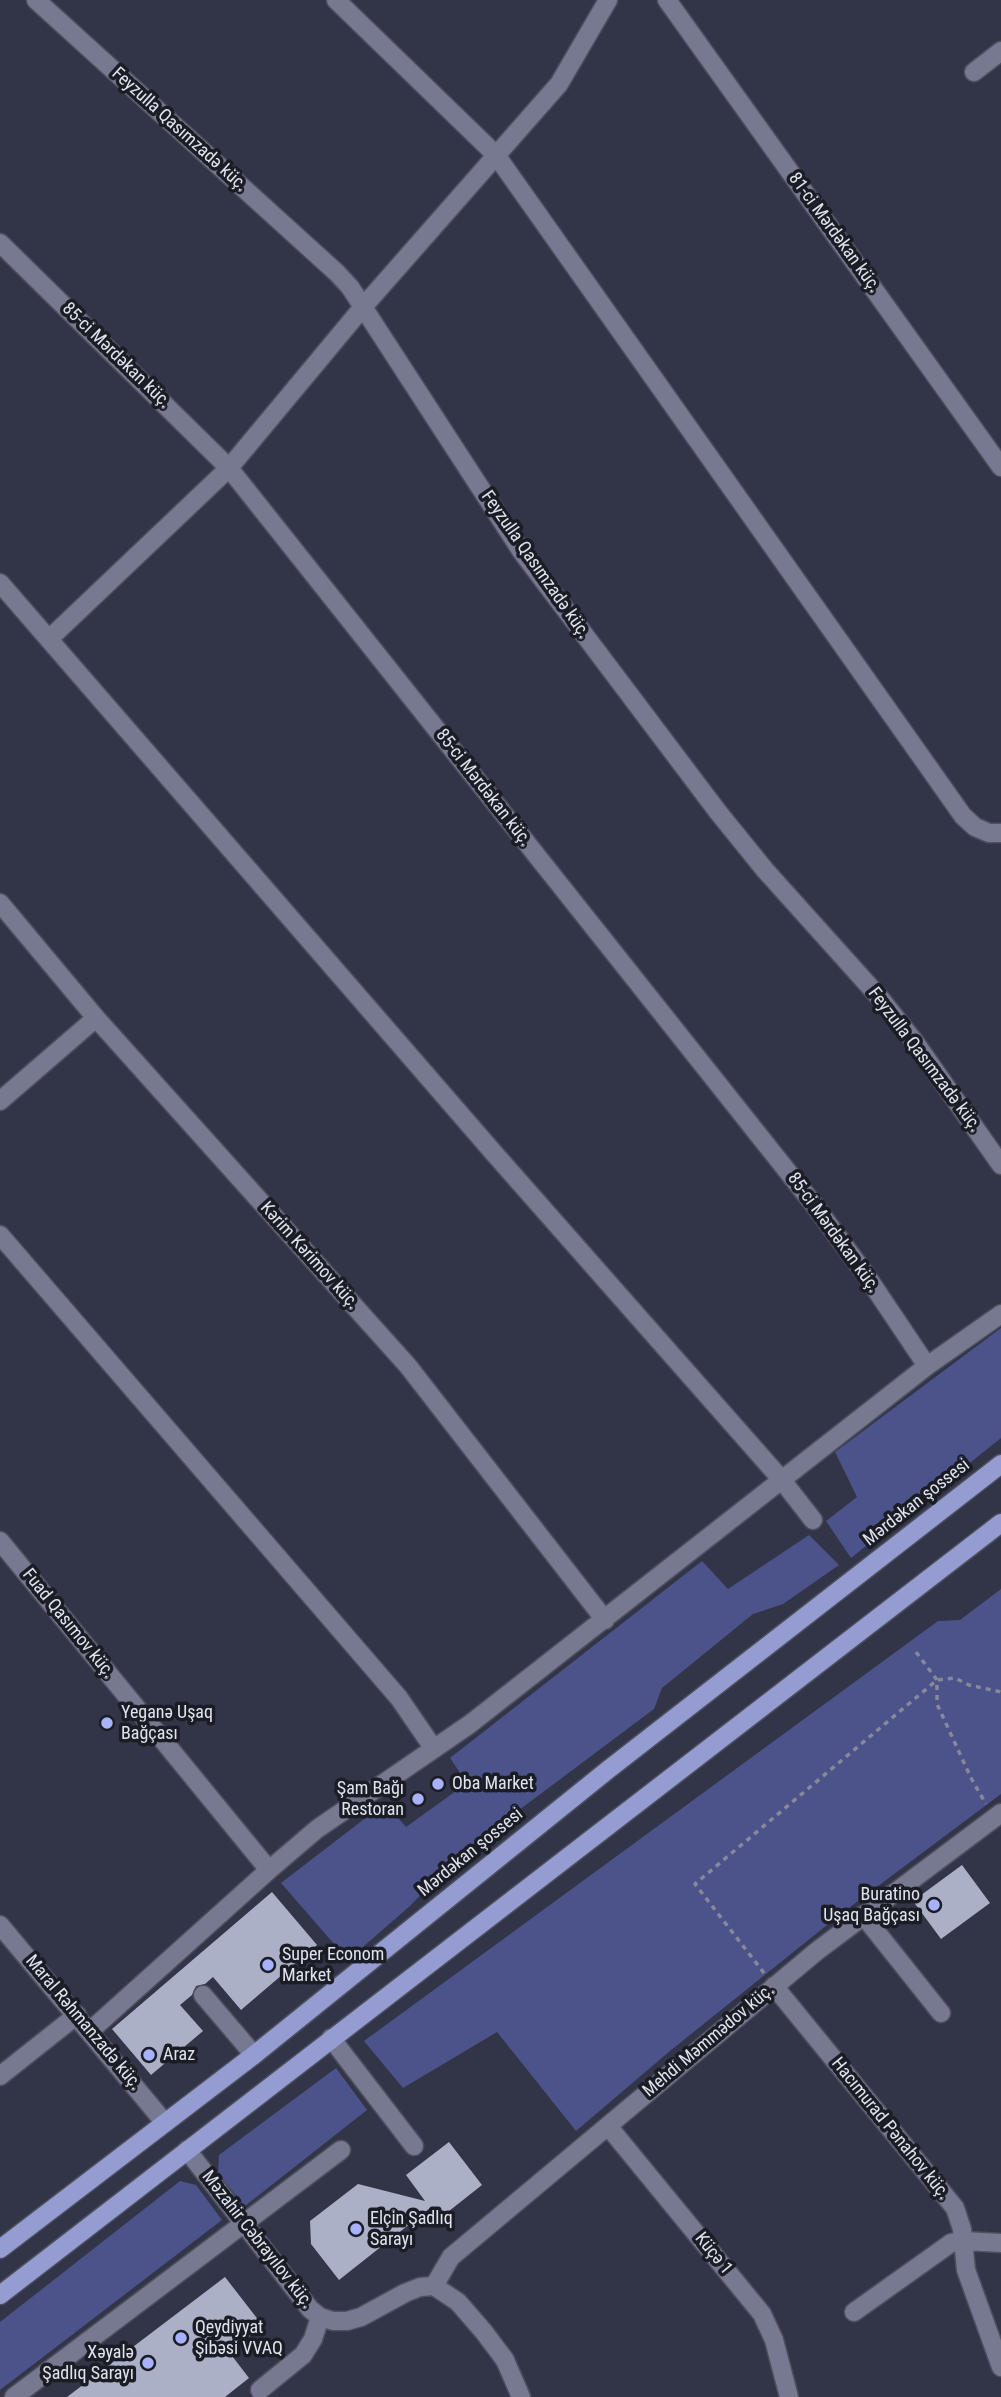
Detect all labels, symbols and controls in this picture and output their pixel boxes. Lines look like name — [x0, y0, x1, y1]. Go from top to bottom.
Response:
street label: Feyzulla Qasımzadə küç. — [107, 63, 251, 197]
street label: 81-ci Mərdəkan küç. — [783, 169, 885, 297]
street label: 85-ci Mərdəkan küç. — [57, 299, 175, 413]
street label: Feyzulla Qasımzadə küç. — [476, 487, 594, 643]
street label: 85-ci Mərdəkan küç. — [431, 725, 535, 851]
street label: Feyzulla Qasımzadə küç. — [863, 984, 985, 1136]
street label: 85-ci Mərdəkan küç. — [782, 1169, 884, 1297]
street label: Kərim Kərimov küç. — [255, 1198, 363, 1314]
street label: Mərdəkan şossesi — [860, 1455, 974, 1551]
street label: Fuad Qasımov küç. — [17, 1565, 119, 1683]
place label: Yeganə Uşaq Bağçası — [121, 1702, 213, 1744]
marker: Yeganə Uşaq Bağçası — [99, 1715, 115, 1731]
place label: Oba Market — [452, 1773, 534, 1795]
marker: Oba Market — [430, 1776, 446, 1792]
place label: Şam Bağı Restoran — [337, 1778, 404, 1820]
marker: Şam Bağı Restoran — [410, 1791, 426, 1807]
street label: Mərdəkan şossesi — [414, 1804, 528, 1902]
place label: Buratino Uşaq Bağçası — [823, 1884, 920, 1926]
marker: Buratino Uşaq Bağçası — [926, 1897, 942, 1913]
place label: Super Econom Market — [282, 1944, 384, 1986]
street label: Maral Rəhmanzadə küç. — [20, 1951, 146, 2095]
marker: Super Econom Market — [260, 1957, 276, 1973]
street label: Mehdi Məmmədov küç. — [639, 1980, 779, 2102]
place label: Araz — [163, 2044, 195, 2066]
marker: Araz — [141, 2047, 157, 2063]
street label: Hacımurad Pənahov küç. — [826, 2054, 954, 2204]
street label: Məzahir Cəbrayılov küç. — [197, 2167, 317, 2313]
place label: Elçin Şadlıq Sarayı — [370, 2208, 453, 2250]
marker: Elçin Şadlıq Sarayı — [348, 2221, 364, 2237]
street label: Küçə 1 — [689, 2229, 737, 2279]
place label: Qeydiyyat Şıbəsi VVAQ — [195, 2317, 283, 2360]
marker: Qeydiyyat Şıbəsi VVAQ — [173, 2330, 189, 2346]
place label: Xəyalə Şadlıq Sarayı — [42, 2342, 134, 2384]
marker: Xəyalə Şadlıq Sarayı — [140, 2355, 156, 2371]

